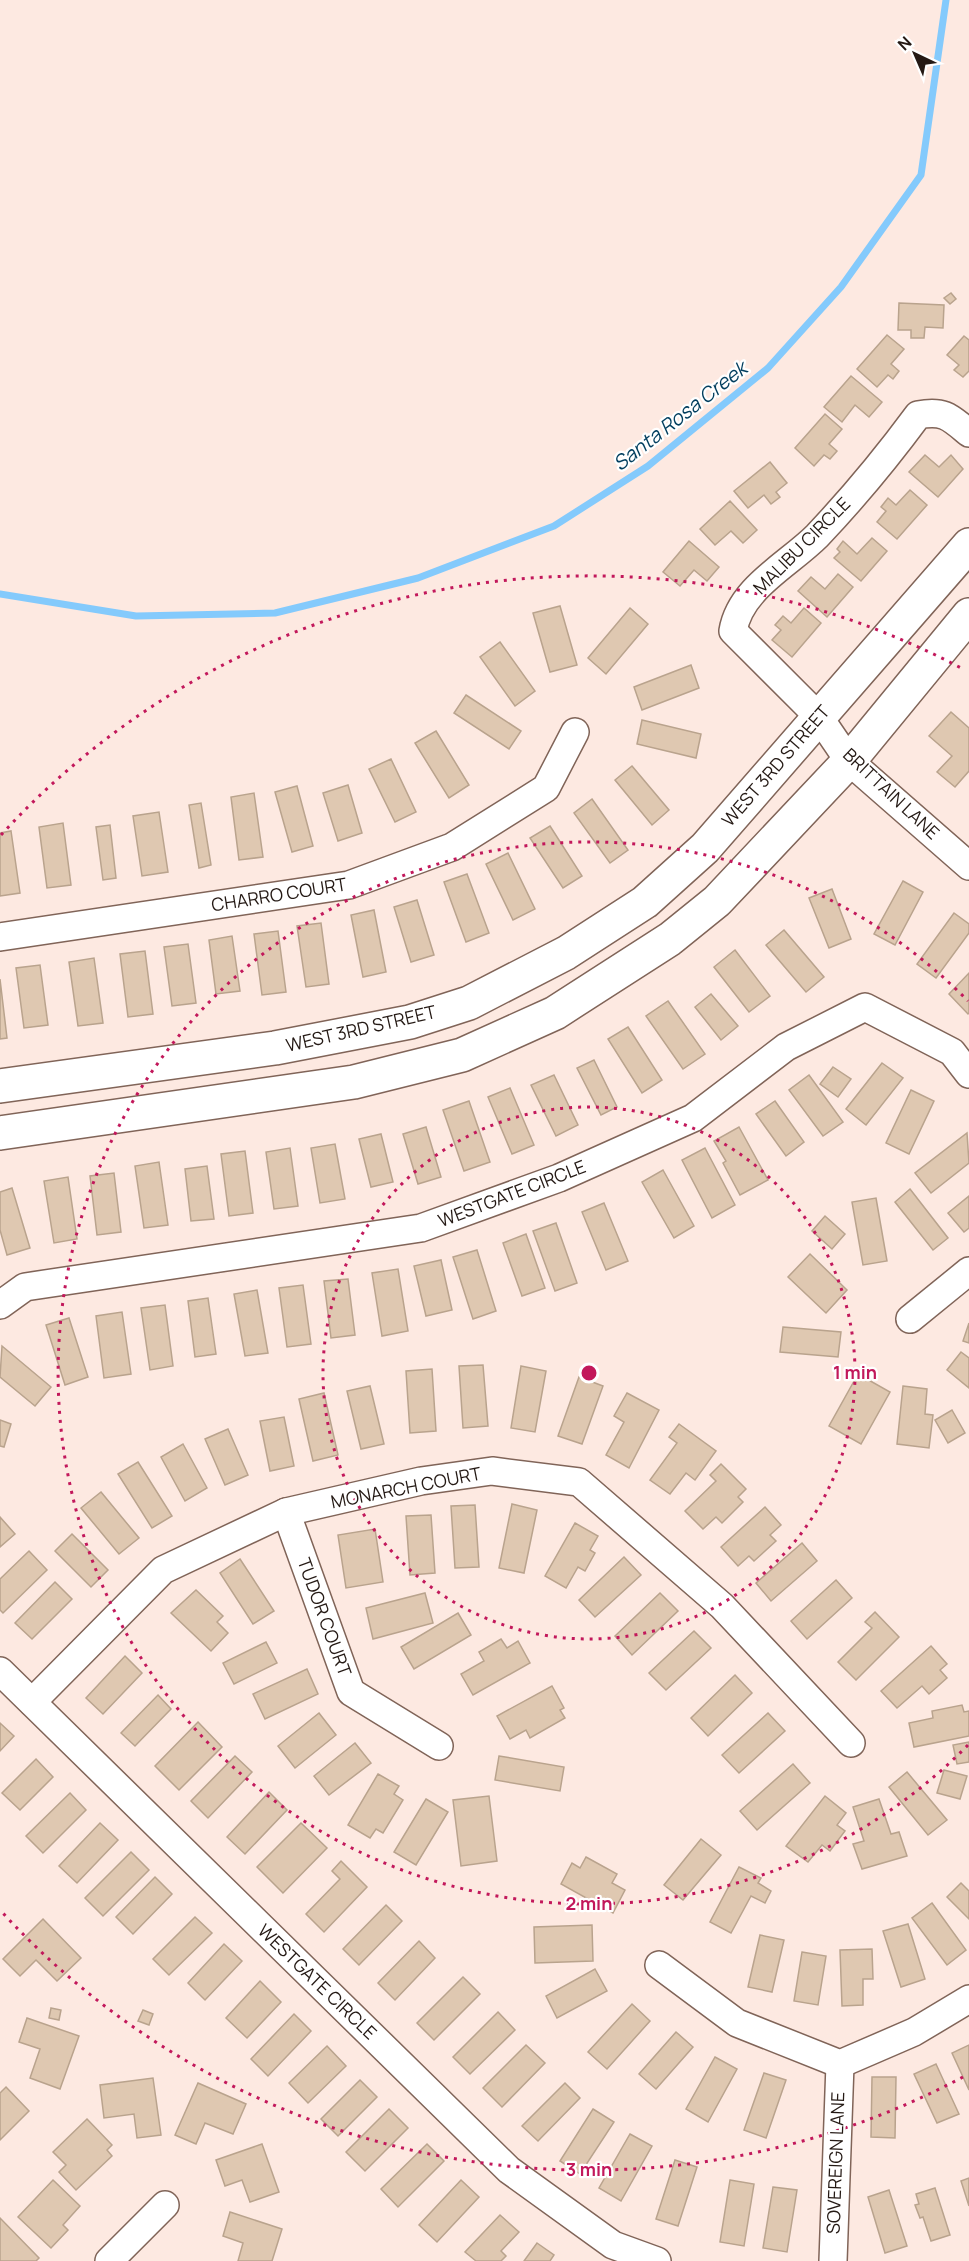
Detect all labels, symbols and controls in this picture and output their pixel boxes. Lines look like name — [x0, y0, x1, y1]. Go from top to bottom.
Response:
north arrow — [885, 24, 945, 84]
text: N — [893, 31, 916, 55]
water label: Santa Rosa Creek — [607, 353, 755, 476]
street label: MALIBU CIRCLE — [748, 492, 855, 599]
street label: WEST 3RD STREET — [716, 700, 835, 831]
street label: BRITTAIN LANE — [838, 742, 945, 844]
street label: CHARRO COURT — [210, 871, 348, 917]
street label: WEST 3RD STREET — [284, 999, 438, 1057]
street label: WESTGATE CIRCLE — [434, 1154, 589, 1232]
text: 1 min — [833, 1360, 877, 1384]
centre of rings — [579, 1363, 599, 1383]
street label: MONARCH COURT — [329, 1461, 483, 1513]
street label: TUDOR COURT — [292, 1554, 358, 1679]
text: 2 min — [566, 1891, 612, 1915]
street label: WESTGATE CIRCLE — [253, 1918, 382, 2044]
street label: SOVEREIGN LANE — [821, 2091, 849, 2234]
text: 3 min — [566, 2157, 612, 2181]

